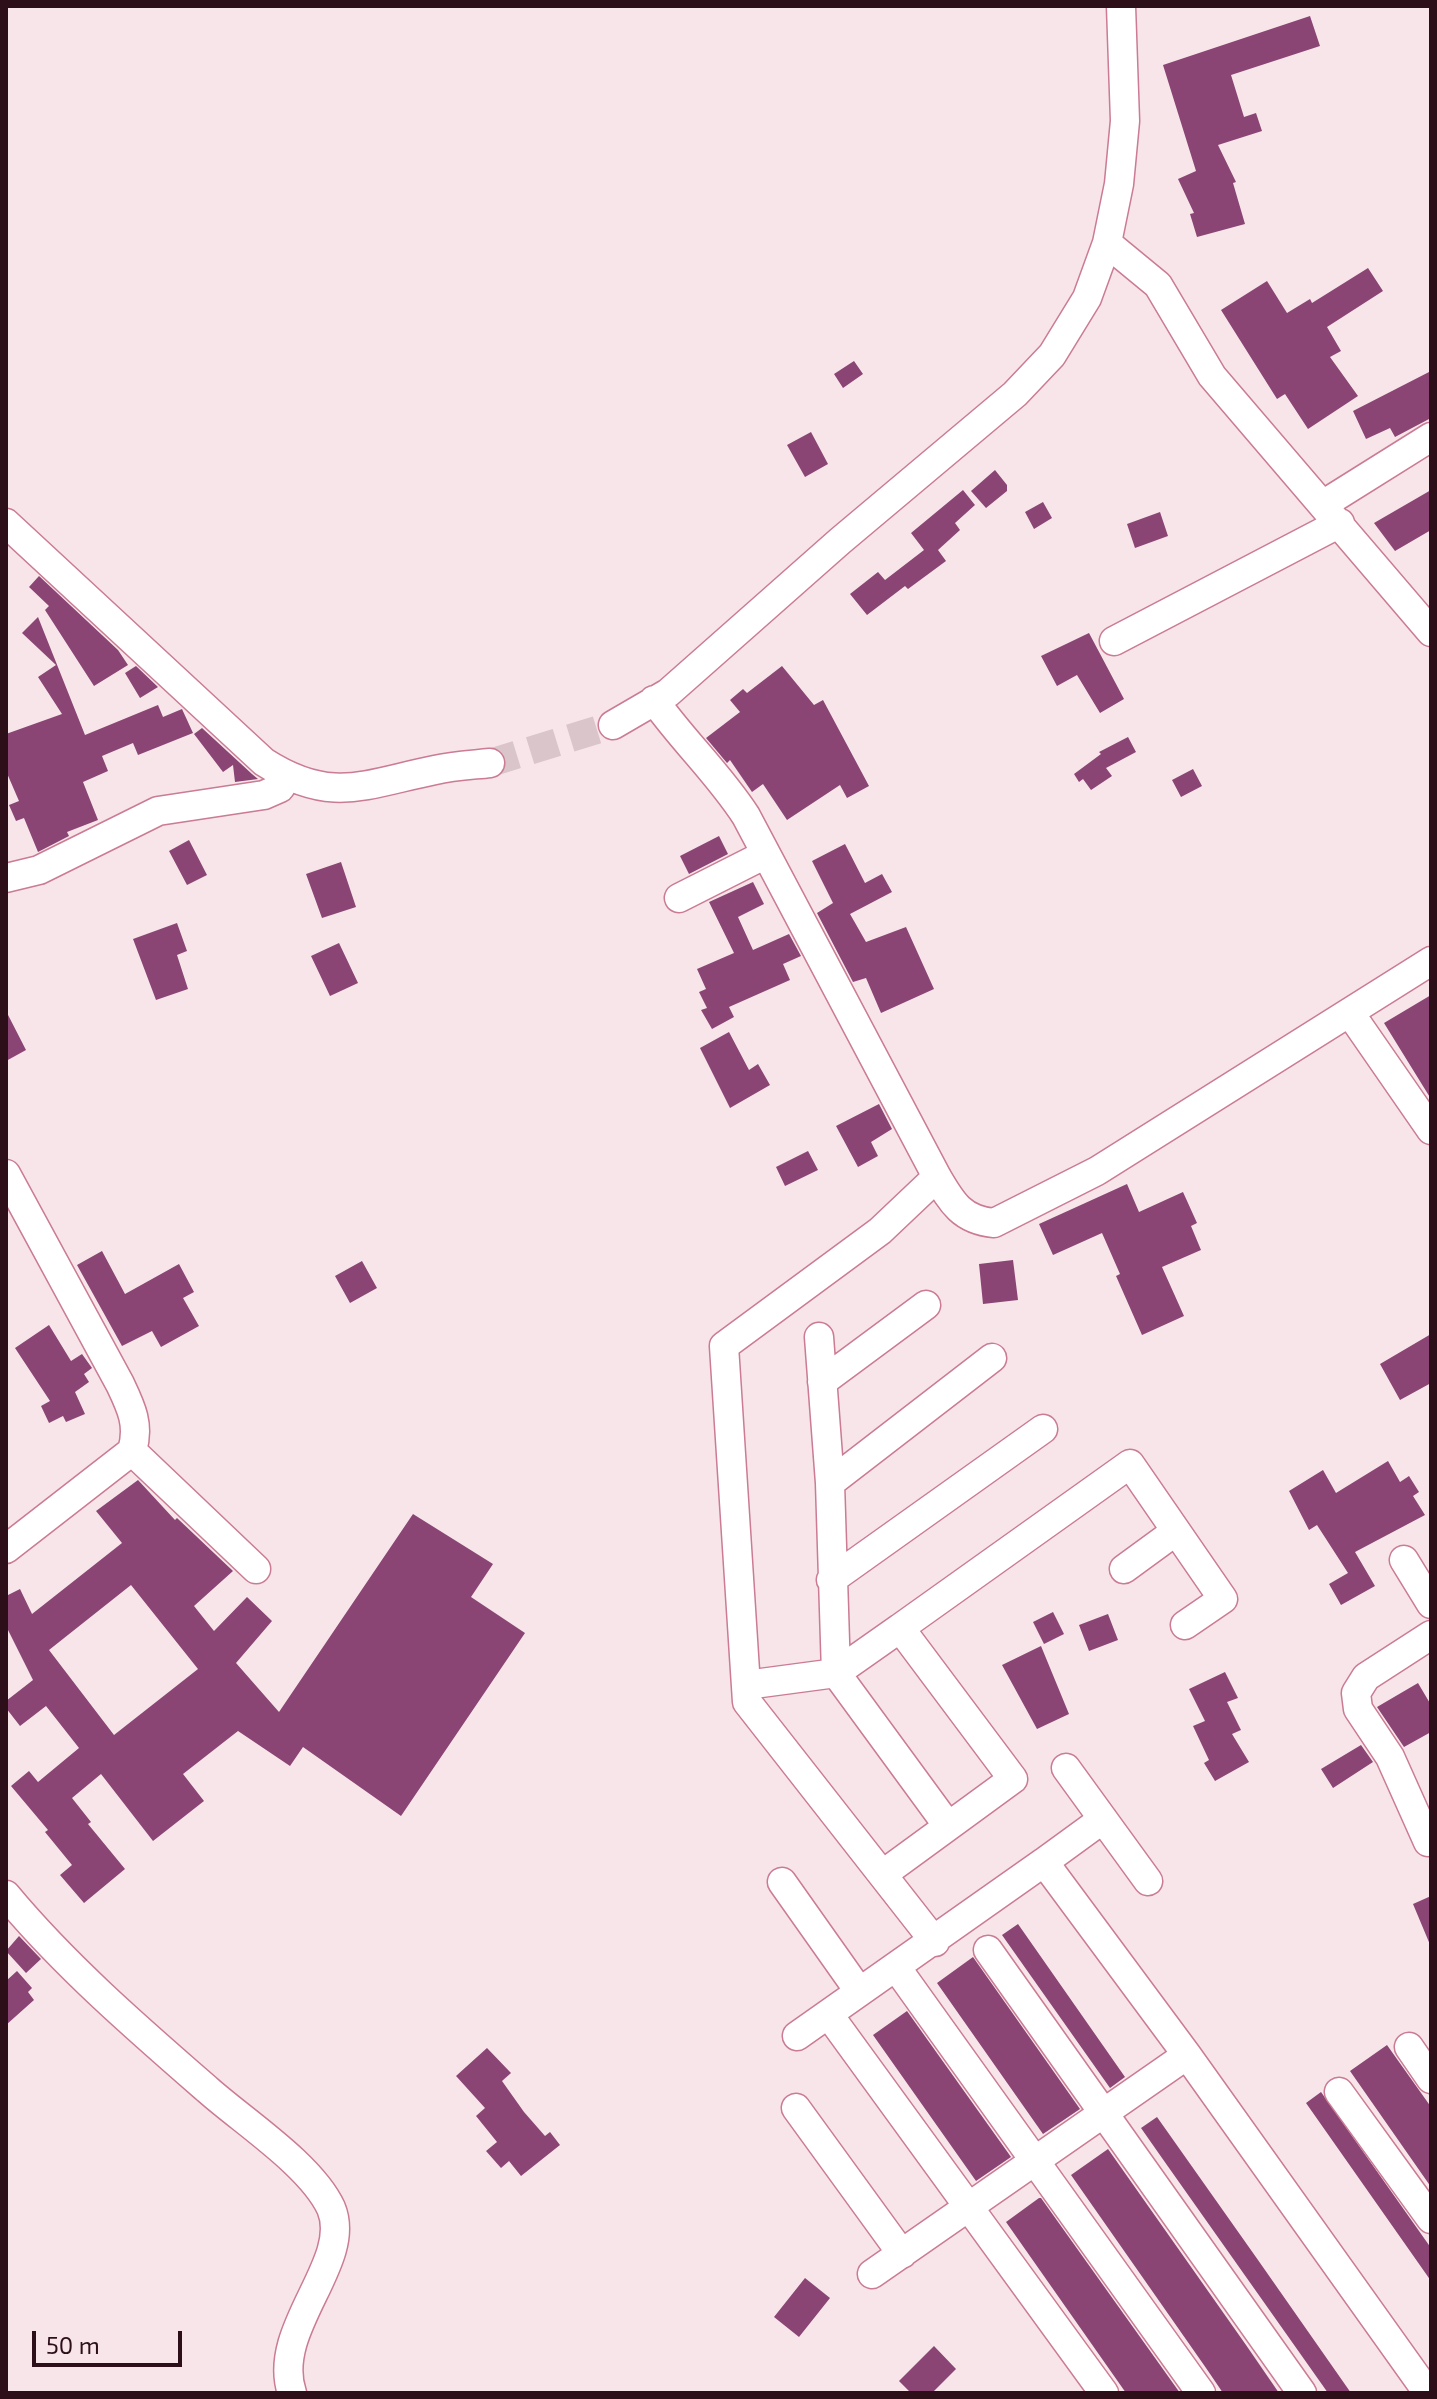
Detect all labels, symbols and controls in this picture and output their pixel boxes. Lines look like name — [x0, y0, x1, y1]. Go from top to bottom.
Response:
scale bar — [36, 2315, 186, 2365]
text: 50 m — [46, 2330, 100, 2359]

